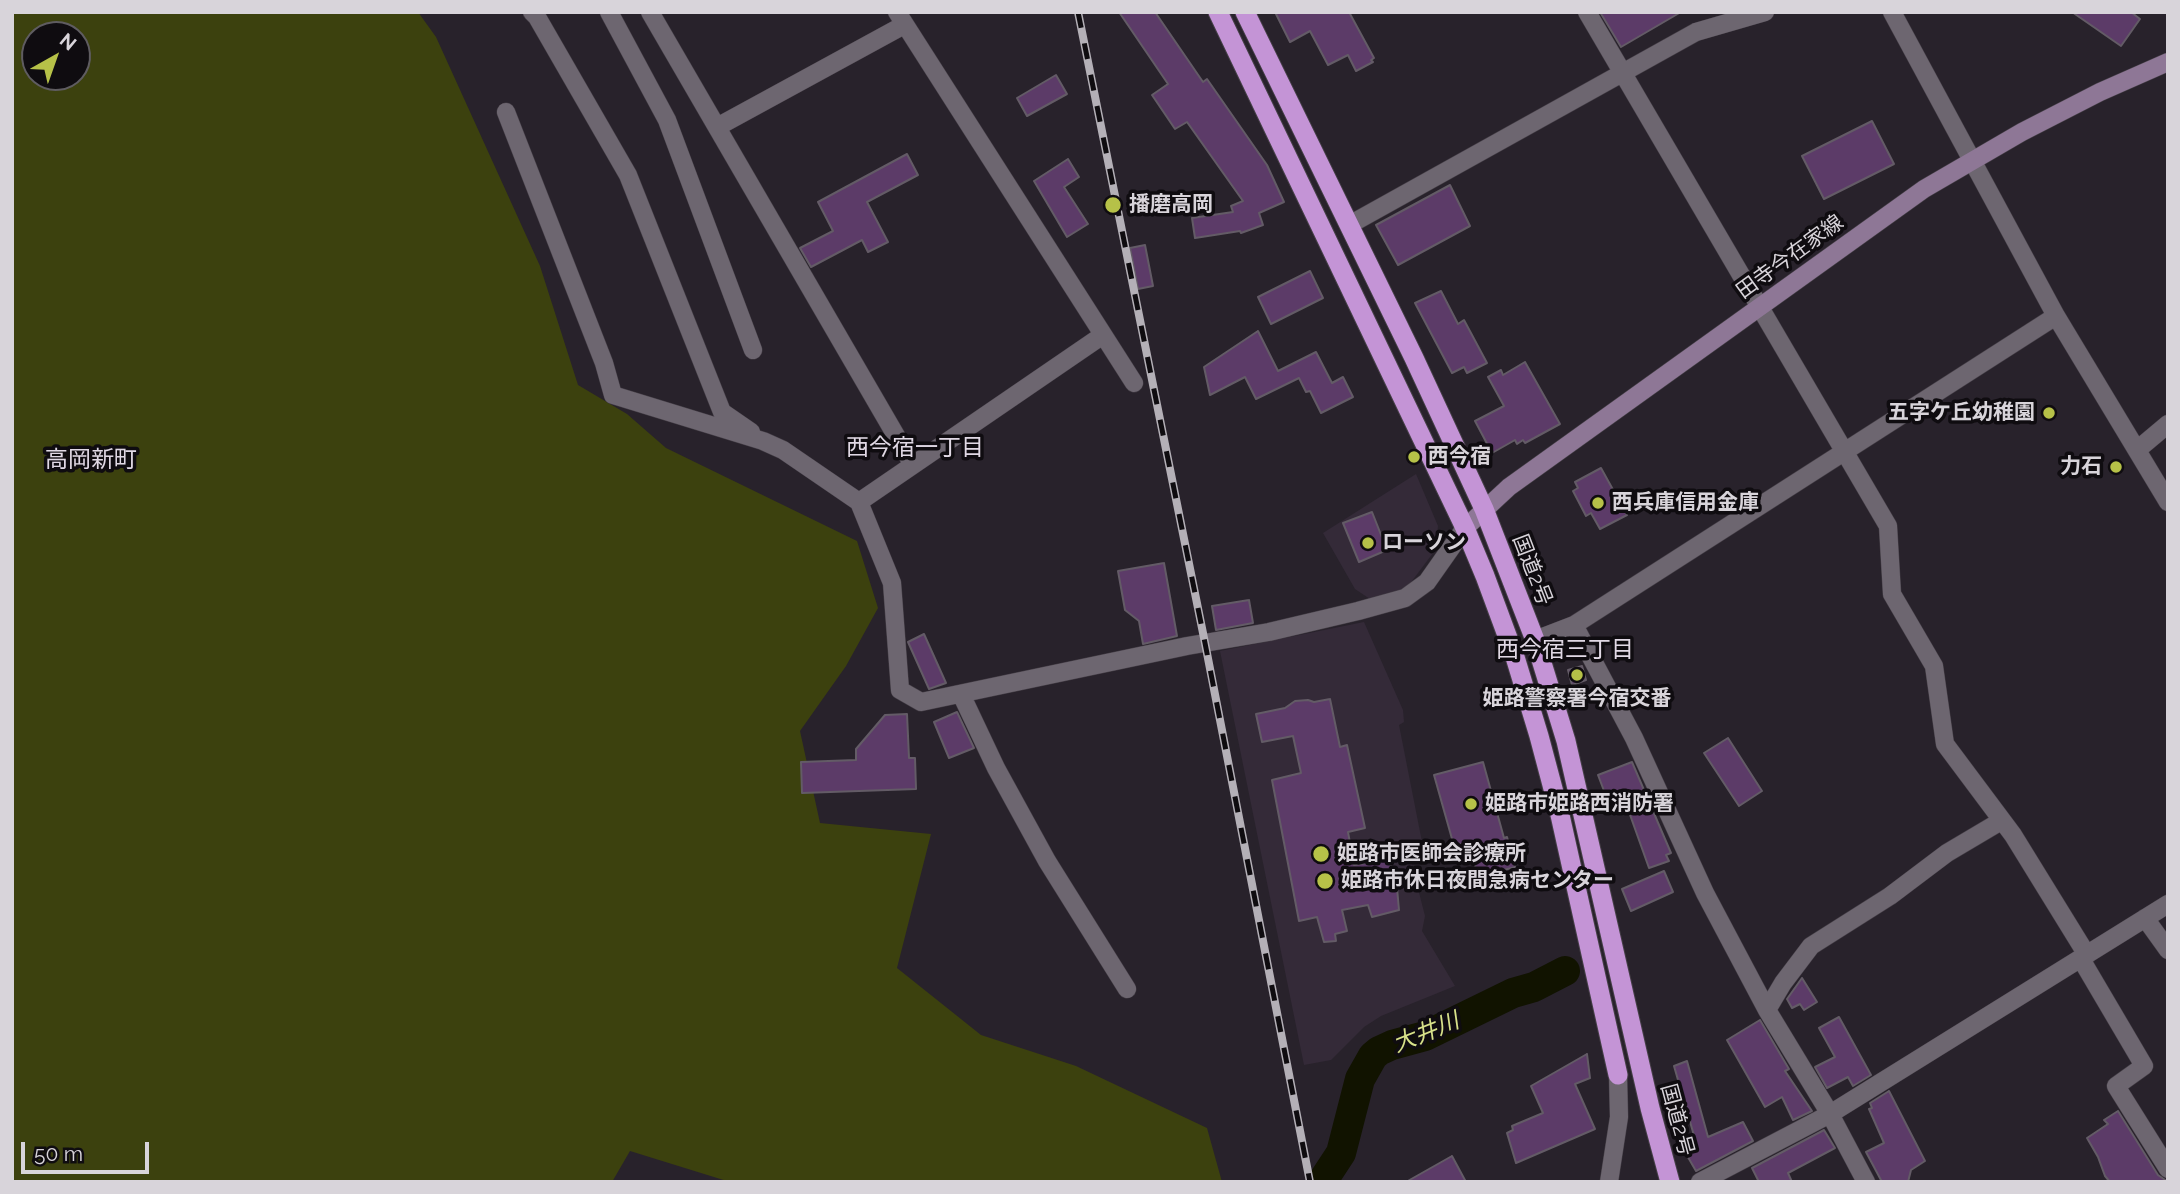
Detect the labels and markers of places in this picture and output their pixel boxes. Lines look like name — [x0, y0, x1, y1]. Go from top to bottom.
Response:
place label: 播磨高岡 — [1129, 192, 1213, 218]
marker: 播磨高岡 — [1103, 195, 1123, 215]
place label: 五字ケ丘幼稚園 — [1888, 400, 2035, 426]
marker: 五字ケ丘幼稚園 — [2041, 405, 2057, 421]
place label: 西今宿 — [1428, 444, 1491, 470]
marker: 西今宿 — [1406, 449, 1422, 465]
place label: 力石 — [2060, 454, 2102, 480]
marker: 力石 — [2108, 459, 2124, 475]
place label: 西兵庫信用金庫 — [1612, 490, 1759, 516]
marker: 西兵庫信用金庫 — [1590, 495, 1606, 511]
place label: ローソン — [1382, 530, 1466, 556]
marker: ローソン — [1360, 535, 1376, 551]
marker: 姫路警察署今宿交番 — [1569, 667, 1585, 683]
place label: 姫路警察署今宿交番 — [1483, 686, 1671, 712]
place label: 姫路市姫路西消防署 — [1485, 791, 1674, 817]
marker: 姫路市姫路西消防署 — [1463, 796, 1479, 812]
place label: 姫路市医師会診療所 — [1337, 841, 1526, 867]
marker: 姫路市医師会診療所 — [1311, 844, 1331, 864]
place label: 姫路市休日夜間急病センター — [1341, 868, 1614, 894]
marker: 姫路市休日夜間急病センター — [1315, 871, 1335, 891]

